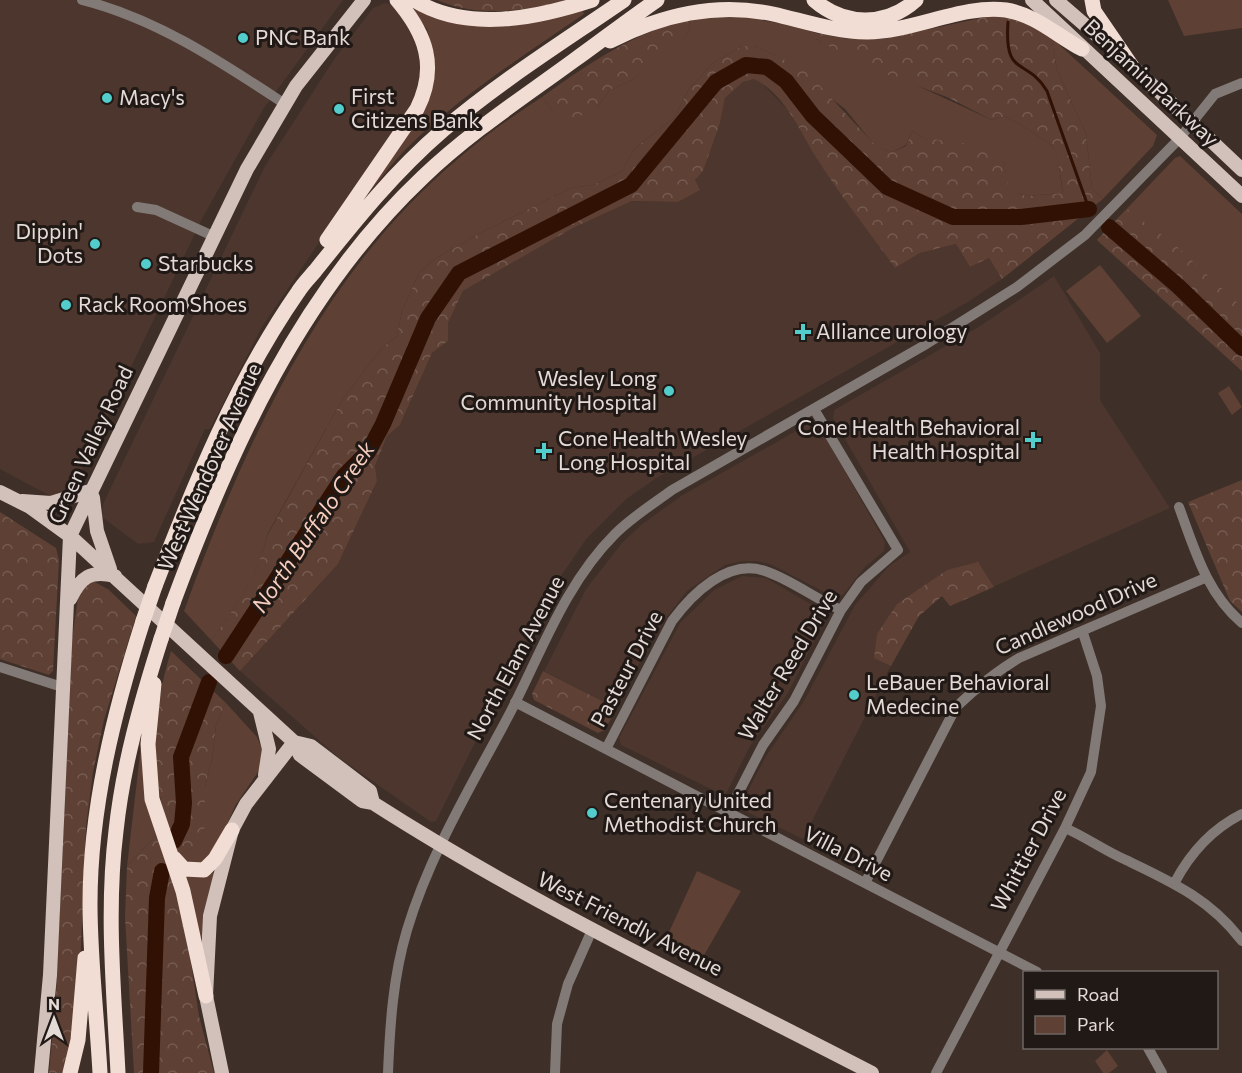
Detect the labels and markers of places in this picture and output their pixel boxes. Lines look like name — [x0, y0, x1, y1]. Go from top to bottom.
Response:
place label: PNC Bank — [255, 24, 350, 49]
marker: PNC Bank — [236, 31, 250, 45]
place label: First Citizens Bank — [351, 83, 480, 132]
place label: Macy's — [119, 84, 185, 109]
marker: Macy's — [100, 91, 114, 105]
marker: First Citizens Bank — [332, 102, 346, 116]
place label: Dippin' Dots — [16, 218, 83, 267]
marker: Dippin' Dots — [88, 237, 102, 251]
place label: Starbucks — [158, 250, 254, 275]
marker: Starbucks — [139, 257, 153, 271]
place label: Rack Room Shoes — [78, 291, 247, 316]
marker: Rack Room Shoes — [59, 298, 73, 312]
place label: Alliance urology — [816, 318, 968, 343]
marker: Alliance urology — [794, 323, 812, 341]
place label: Wesley Long Community Hospital — [460, 365, 657, 414]
marker: Wesley Long Community Hospital — [662, 384, 676, 398]
place label: Cone Health Behavioral Health Hospital — [798, 414, 1020, 463]
place label: Cone Health Wesley Long Hospital — [558, 425, 748, 474]
marker: Cone Health Behavioral Health Hospital — [1024, 431, 1042, 449]
marker: Cone Health Wesley Long Hospital — [535, 442, 553, 460]
place label: LeBauer Behavioral Medecine — [866, 669, 1049, 718]
marker: LeBauer Behavioral Medecine — [847, 688, 861, 702]
place label: Centenary United Methodist Church — [604, 787, 776, 836]
marker: Centenary United Methodist Church — [585, 806, 599, 820]

